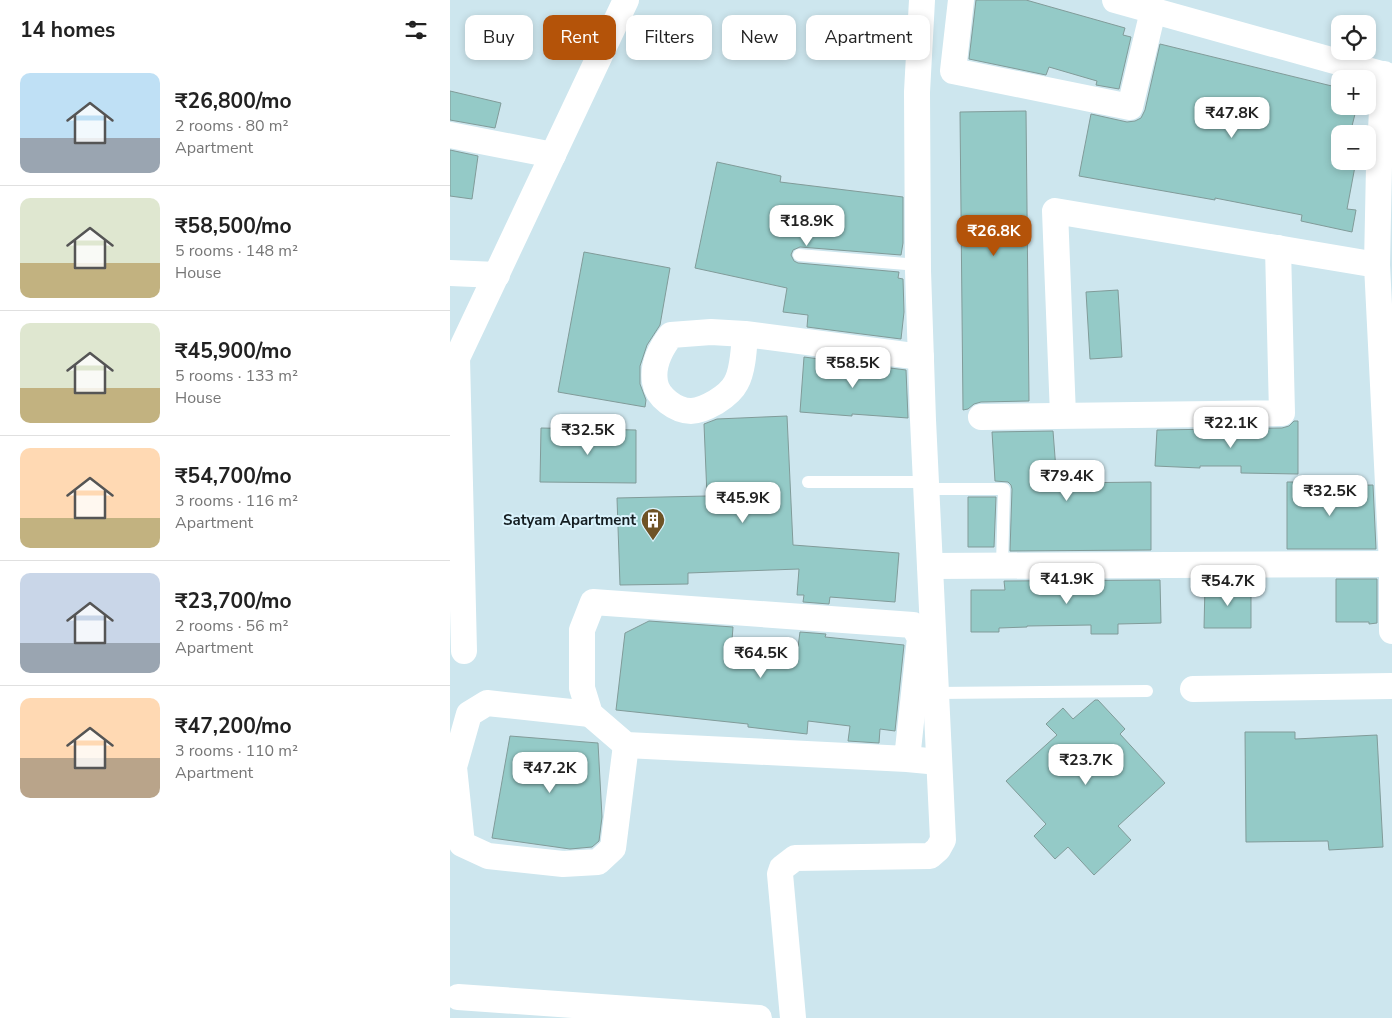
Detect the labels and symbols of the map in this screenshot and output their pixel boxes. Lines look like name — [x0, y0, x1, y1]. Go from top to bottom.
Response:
pin: ₹47.8K — [1191, 96, 1273, 139]
pin: ₹18.9K — [766, 204, 848, 247]
pin: ₹26.8K — [953, 214, 1035, 257]
pin: ₹58.5K — [812, 346, 894, 389]
pin: ₹22.1K — [1190, 406, 1272, 449]
pin: ₹32.5K — [547, 414, 629, 456]
pin: ₹79.4K — [1026, 460, 1108, 502]
pin: ₹32.5K — [1289, 474, 1371, 517]
pin: ₹45.9K — [702, 482, 784, 524]
building icon: Satyam Apartment — [640, 507, 666, 541]
place label: Satyam Apartment — [503, 510, 636, 530]
pin: ₹41.9K — [1026, 562, 1108, 605]
pin: ₹54.7K — [1187, 564, 1269, 607]
pin: ₹64.5K — [720, 636, 802, 679]
pin: ₹23.7K — [1045, 744, 1127, 786]
pin: ₹47.2K — [509, 752, 591, 794]

